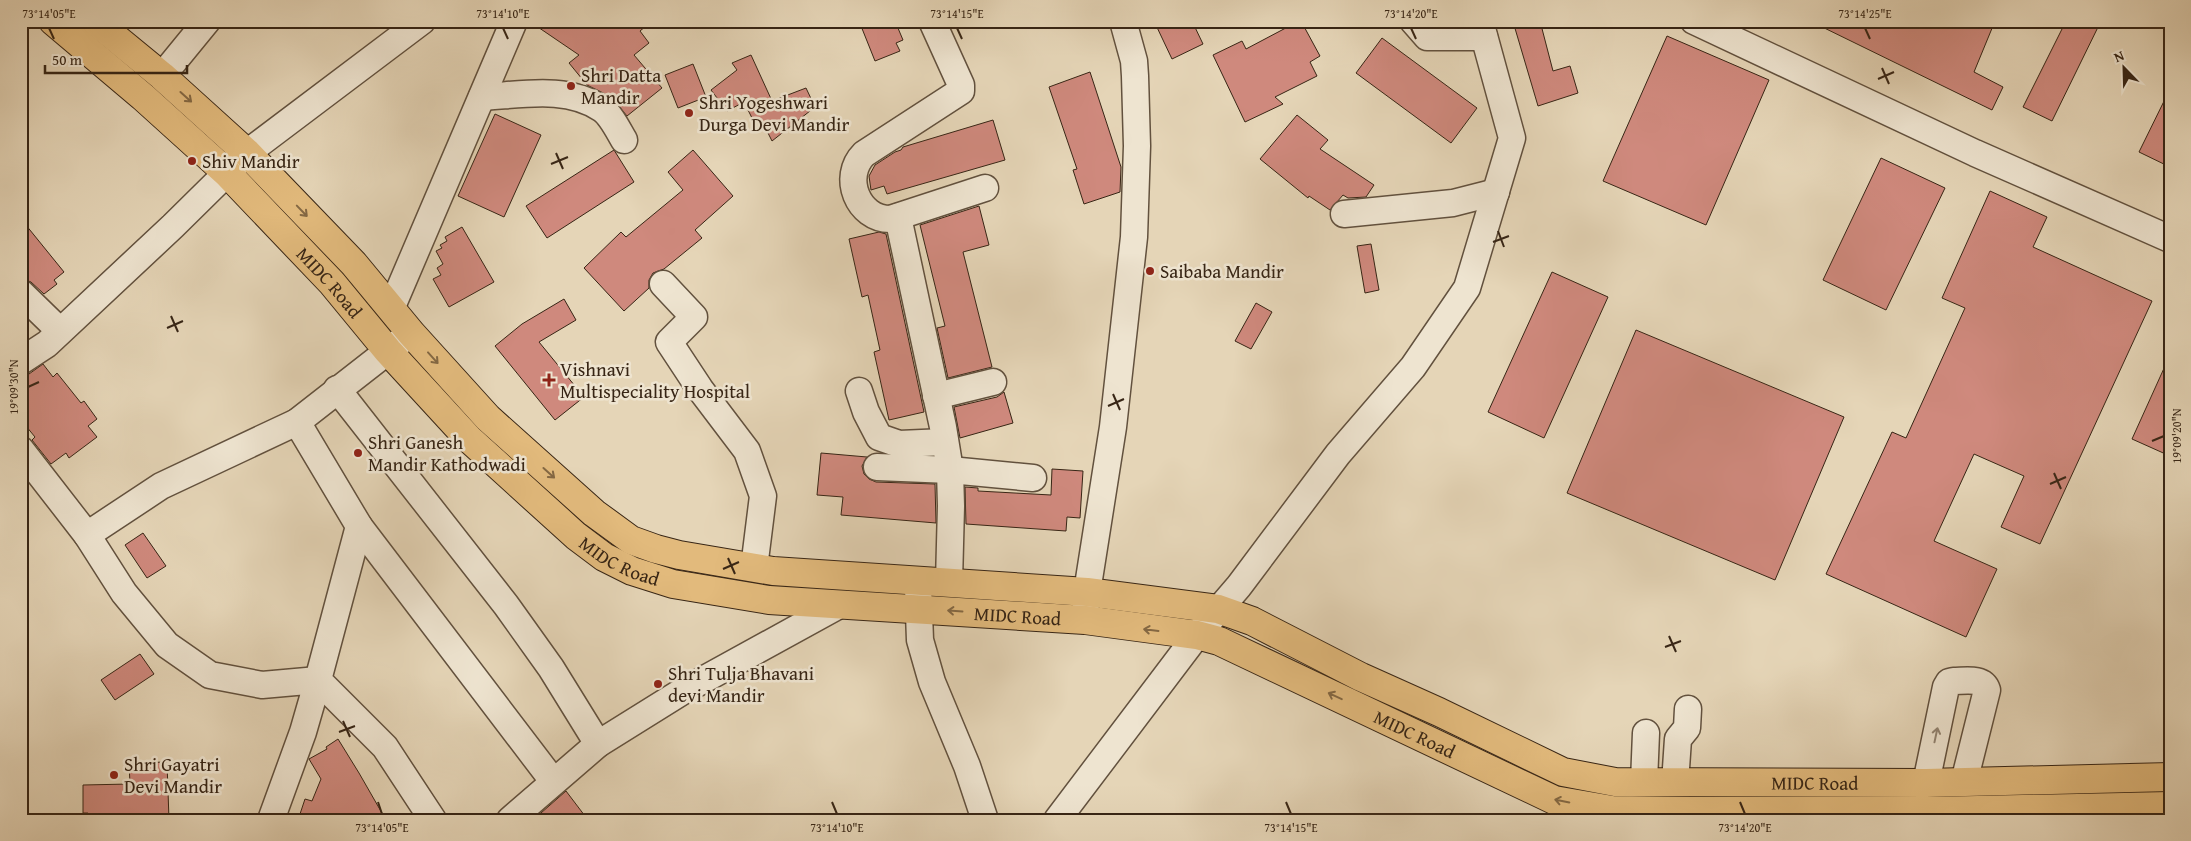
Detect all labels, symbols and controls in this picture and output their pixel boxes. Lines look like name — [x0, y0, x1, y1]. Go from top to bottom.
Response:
text: 73°14'05"E — [22, 5, 76, 22]
text: 73°14'10"E — [476, 5, 530, 22]
text: 73°14'15"E — [930, 5, 984, 22]
text: 73°14'20"E — [1384, 5, 1438, 22]
text: 73°14'25"E — [1838, 5, 1892, 22]
scale bar — [45, 42, 188, 74]
north arrow — [2098, 42, 2148, 92]
text: N — [2111, 45, 2128, 67]
text: 50 m — [52, 49, 83, 70]
place label: Shri Datta Mandir — [581, 61, 661, 111]
marker: Shri Datta Mandir — [565, 80, 577, 92]
place label: Shri Yogeshwari Durga Devi Mandir — [699, 88, 849, 138]
one-way arrow — [179, 92, 192, 103]
marker: Shri Yogeshwari Durga Devi Mandir — [683, 107, 695, 119]
place label: Shiv Mandir — [202, 147, 300, 175]
marker: Shiv Mandir — [186, 155, 198, 167]
one-way arrow — [296, 204, 308, 217]
street label: MIDC Road — [290, 240, 370, 325]
place label: Saibaba Mandir — [1160, 257, 1284, 285]
marker: Saibaba Mandir — [1144, 265, 1156, 277]
one-way arrow — [428, 352, 439, 365]
place label: Vishnavi Multispeciality Hospital — [560, 355, 750, 405]
text: 19°09'30"N — [5, 359, 22, 415]
marker: Vishnavi Multispeciality Hospital — [542, 373, 556, 387]
text: 19°09'20"N — [2168, 408, 2185, 464]
place label: Shri Ganesh Mandir Kathodwadi — [368, 428, 526, 478]
marker: Shri Ganesh Mandir Kathodwadi — [352, 447, 364, 459]
one-way arrow — [542, 467, 555, 478]
street label: MIDC Road — [573, 529, 664, 593]
street label: MIDC Road — [973, 599, 1063, 633]
one-way arrow — [947, 606, 963, 615]
one-way arrow — [1144, 625, 1160, 635]
place label: Shri Tulja Bhavani devi Mandir — [668, 659, 814, 709]
marker: Shri Tulja Bhavani devi Mandir — [652, 678, 664, 690]
one-way arrow — [1328, 691, 1343, 701]
street label: MIDC Road — [1369, 703, 1461, 766]
one-way arrow — [1932, 727, 1941, 743]
place label: Shri Gayatri Devi Mandir — [124, 750, 222, 800]
marker: Shri Gayatri Devi Mandir — [108, 769, 120, 781]
street label: MIDC Road — [1771, 769, 1859, 797]
one-way arrow — [1554, 796, 1570, 805]
text: 73°14'05"E — [355, 819, 409, 836]
text: 73°14'10"E — [810, 819, 864, 836]
text: 73°14'15"E — [1264, 819, 1318, 836]
text: 73°14'20"E — [1718, 819, 1772, 836]

